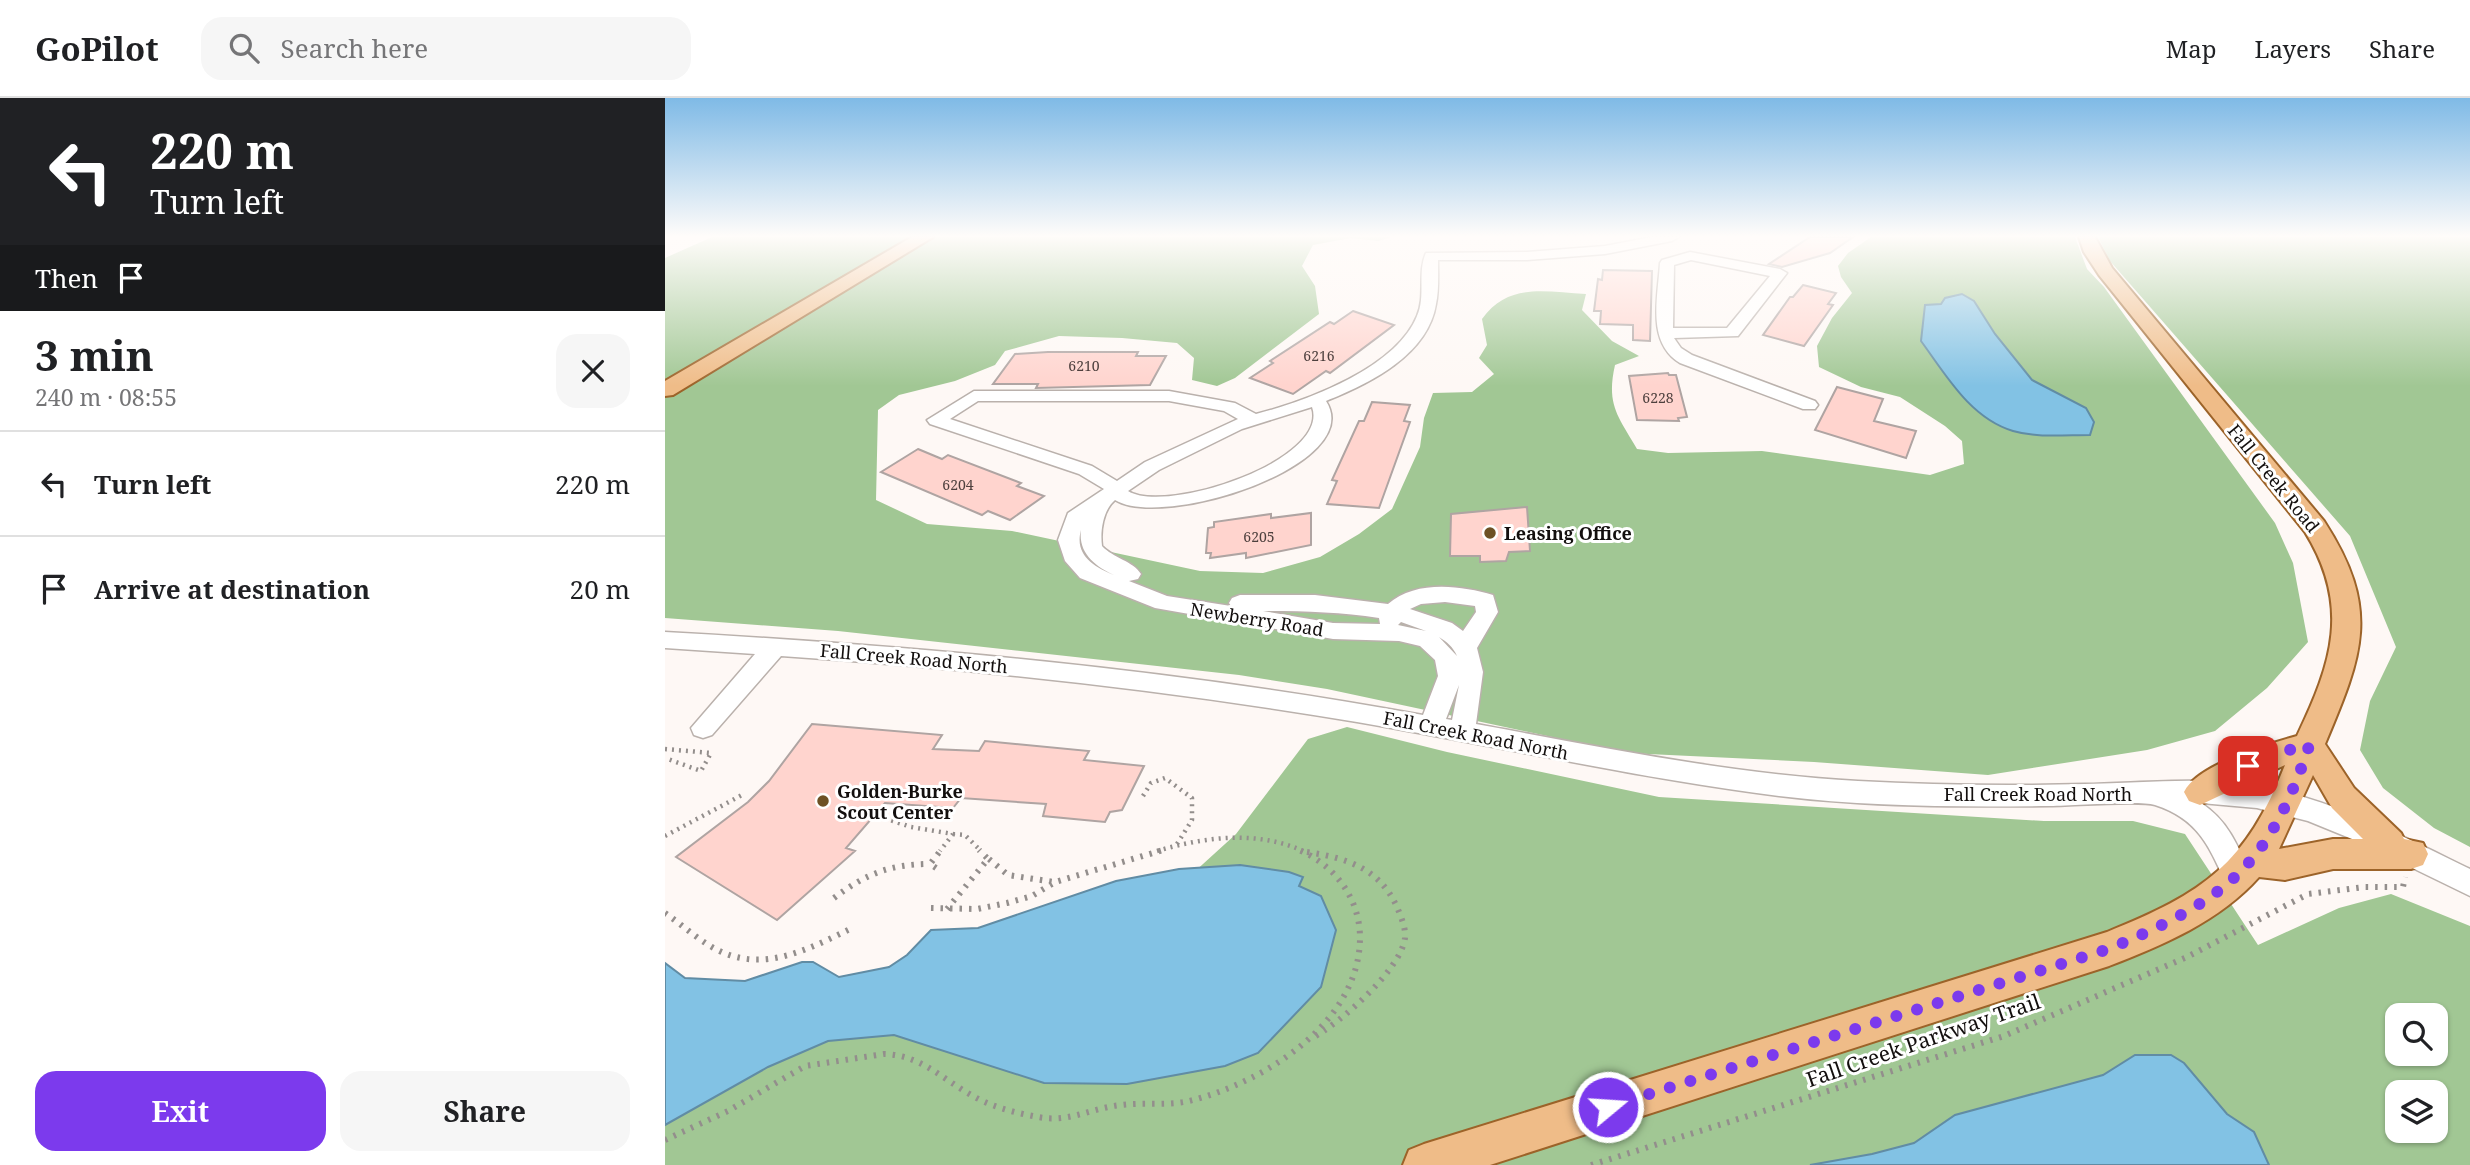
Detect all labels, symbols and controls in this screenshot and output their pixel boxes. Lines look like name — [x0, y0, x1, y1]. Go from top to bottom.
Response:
search box — [201, 17, 691, 80]
text: GoPilot — [35, 26, 159, 71]
icon: search — [225, 29, 263, 67]
text: Search here — [281, 30, 428, 66]
text: Map — [2166, 32, 2217, 65]
text: Layers — [2255, 32, 2331, 65]
text: Share — [2369, 32, 2435, 65]
text: 220 m — [150, 117, 294, 183]
icon: left — [35, 126, 126, 217]
text: Turn left — [150, 180, 284, 223]
icon: arrive — [112, 259, 150, 297]
text: Then — [35, 260, 98, 296]
text: 3 min — [35, 326, 154, 383]
button: close — [556, 334, 630, 408]
house number: 6216 — [1303, 346, 1335, 365]
house number: 6210 — [1068, 356, 1100, 375]
text: 240 m · 08:55 — [35, 381, 177, 413]
house number: 6228 — [1642, 388, 1674, 407]
street label: Fall Creek Road — [2223, 419, 2325, 537]
icon: left — [35, 465, 73, 503]
text: Turn left — [94, 466, 211, 502]
text: 220 m — [555, 466, 630, 502]
house number: 6204 — [942, 475, 974, 494]
place label: Leasing Office — [1504, 521, 1632, 545]
marker: Leasing Office — [1482, 525, 1498, 541]
house number: 6205 — [1243, 527, 1275, 546]
icon: arrive — [35, 570, 73, 608]
text: Arrive at destination — [94, 571, 370, 607]
text: 20 m — [570, 571, 630, 607]
street label: Newberry Road — [1189, 597, 1325, 641]
street label: Fall Creek Road North — [819, 638, 1009, 678]
street label: Fall Creek Road North — [1381, 705, 1571, 765]
pin — [2218, 736, 2278, 796]
icon: arrive — [2229, 747, 2267, 785]
place label: Golden-Burke Scout Center — [837, 779, 963, 824]
street label: Fall Creek Road North — [1944, 782, 2132, 806]
marker: Golden-Burke Scout Center — [815, 793, 831, 809]
street label: Fall Creek Parkway Trail — [1802, 987, 2044, 1093]
map controls — [2385, 1003, 2448, 1143]
button: search — [2385, 1003, 2448, 1066]
position arrow — [1571, 1070, 1645, 1144]
button: Exit — [35, 1071, 326, 1151]
button: Share — [340, 1071, 630, 1151]
button: layers — [2385, 1080, 2448, 1143]

